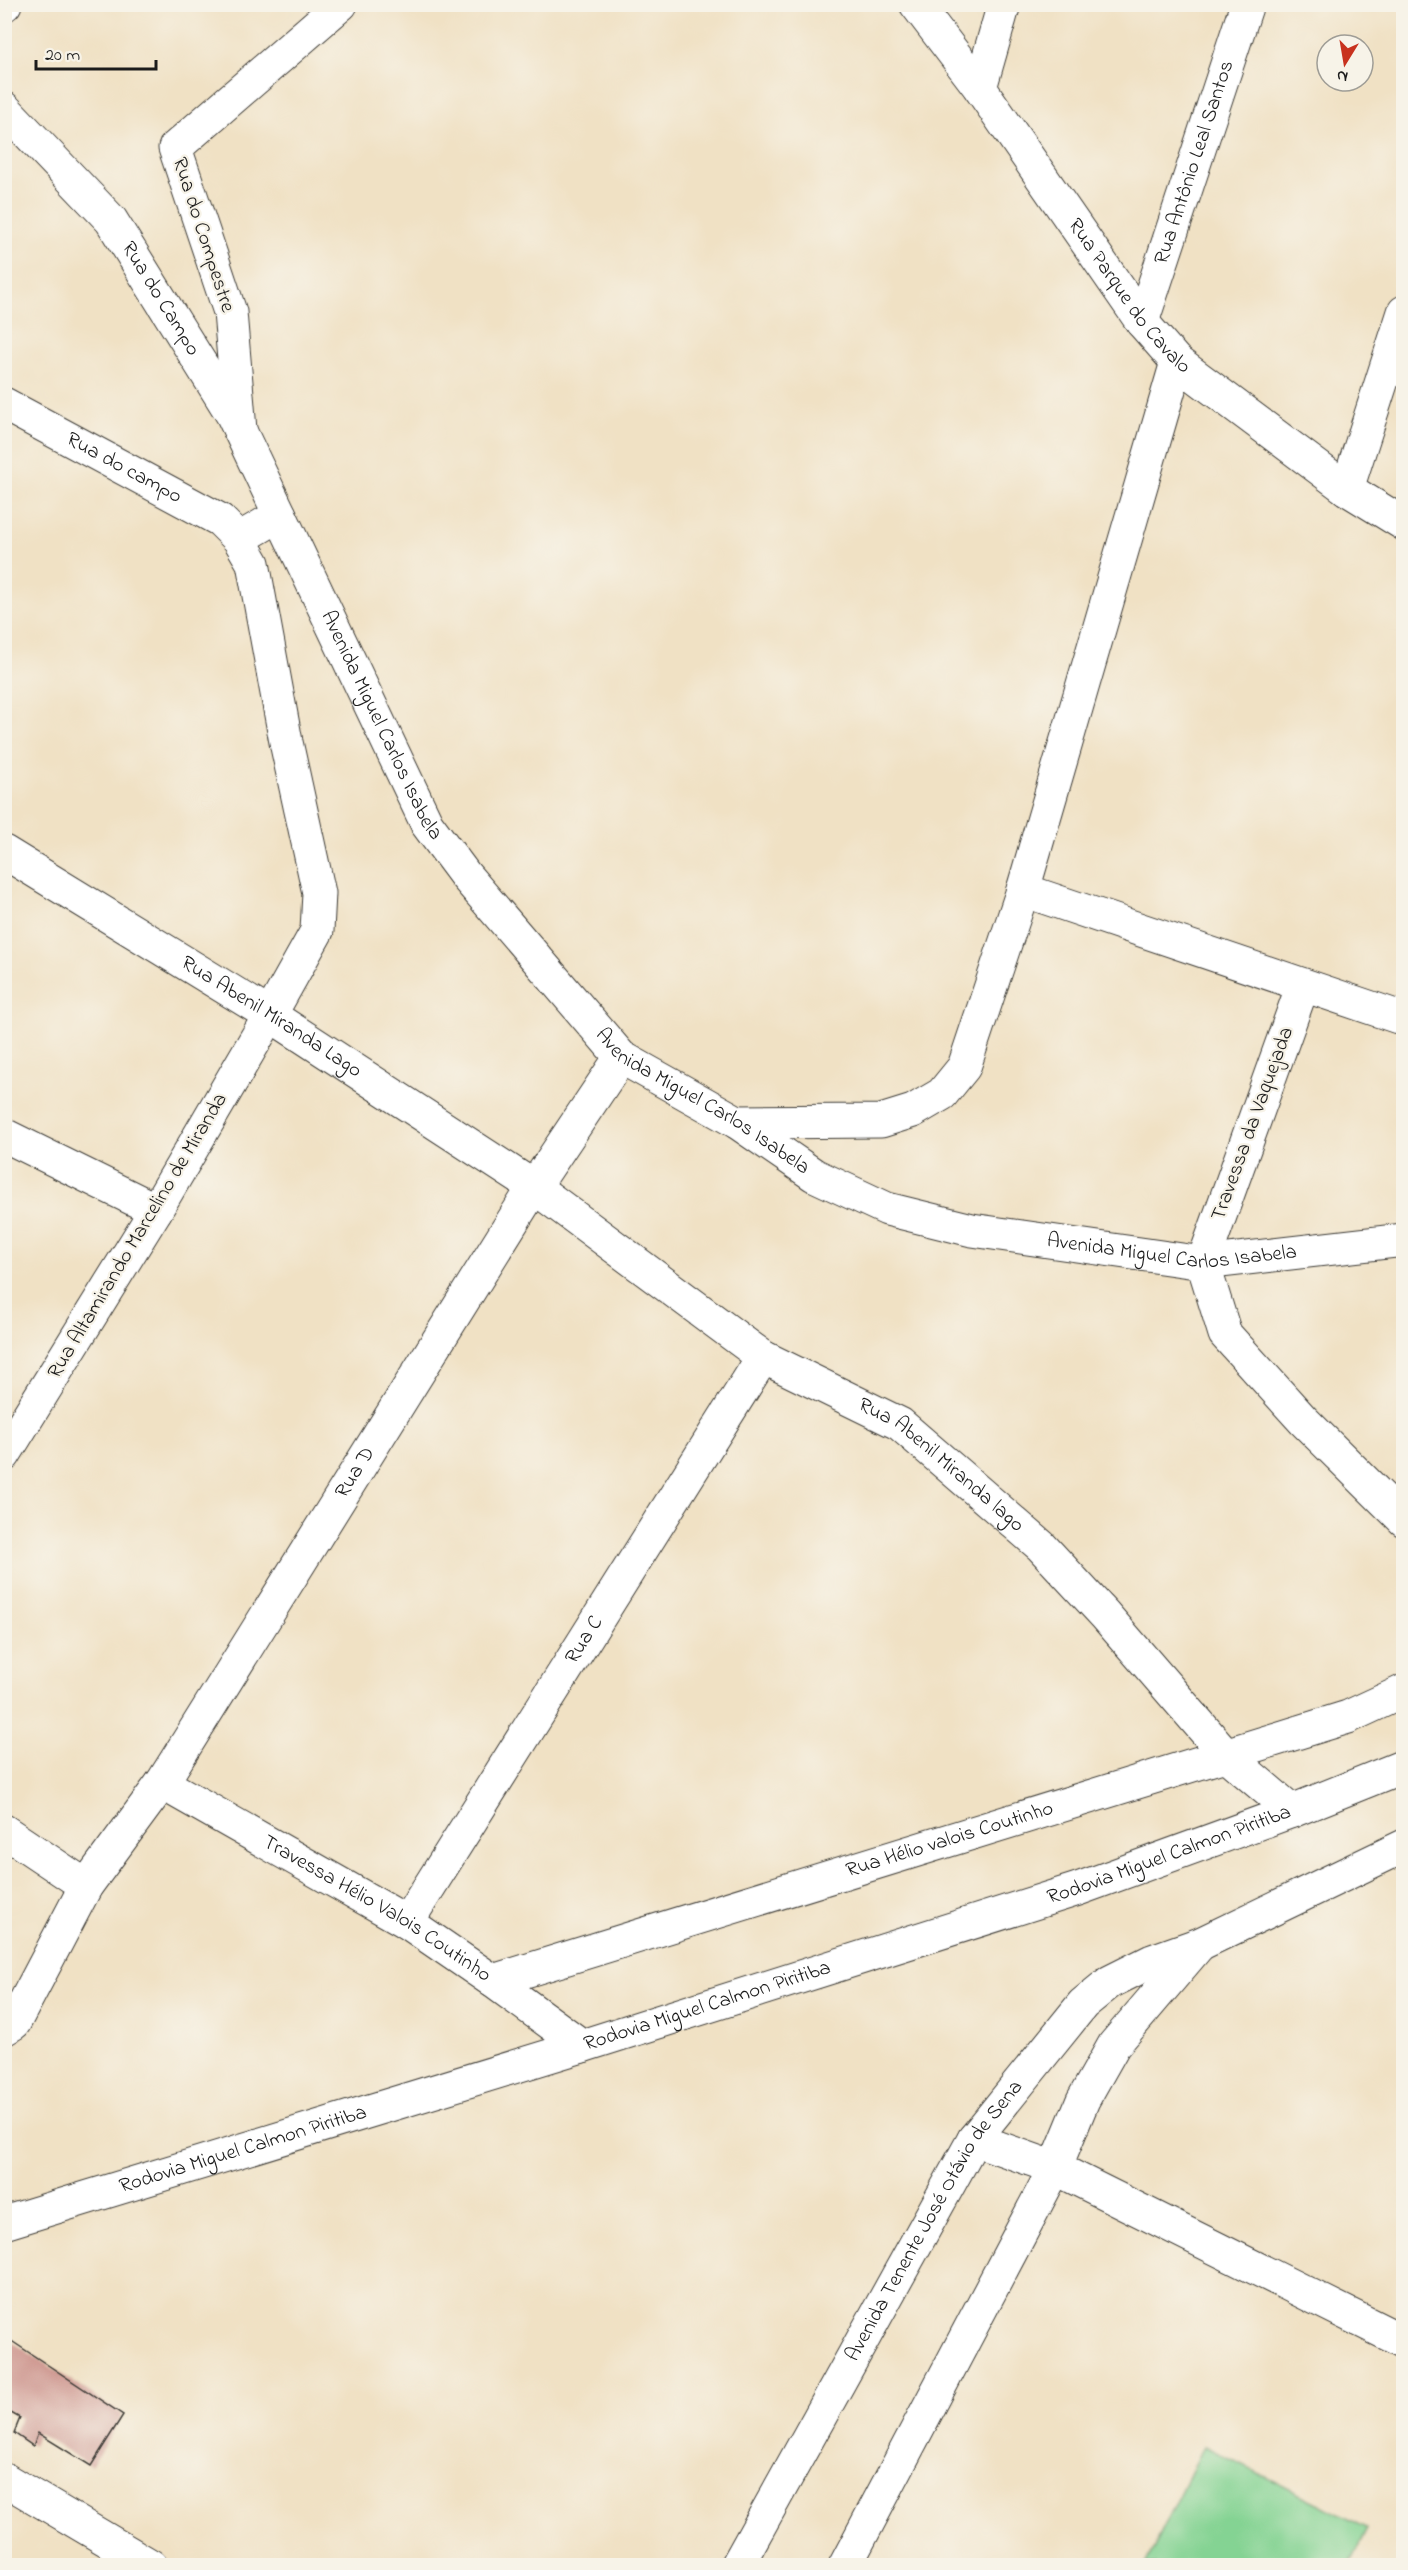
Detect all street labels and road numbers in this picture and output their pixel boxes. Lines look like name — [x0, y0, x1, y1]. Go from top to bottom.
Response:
street label: Rua Antônio Leal Santos — [1147, 57, 1242, 268]
street label: Rua do Compestre — [164, 154, 242, 317]
street label: Rua Parque do Cavalo — [1060, 213, 1197, 382]
street label: Rua do Campo — [113, 236, 207, 362]
street label: Rua do campo — [61, 425, 187, 512]
street label: Avenida Miguel Carlos Isabela — [313, 606, 449, 847]
street label: Rua Abenil Miranda Lago — [175, 949, 368, 1086]
street label: Avenida Miguel Carlos Isabela — [588, 1022, 816, 1183]
street label: Travessa da Vaquejada — [1204, 1023, 1302, 1225]
street label: Rua Altamirando Marcelino de Miranda — [40, 1087, 236, 1385]
street label: Avenida Miguel Carlos Isabela — [1045, 1226, 1298, 1278]
street label: Rua Abenil Miranda lago — [853, 1391, 1031, 1540]
street label: Rua D — [328, 1441, 383, 1504]
street label: Rua C — [558, 1610, 611, 1670]
street label: Rua Hélio valois Coutinho — [842, 1794, 1057, 1886]
street label: Rodovia Miguel Calmon Piritiba — [1043, 1798, 1295, 1913]
street label: Travessa Hélio Valois Coutinho — [257, 1828, 497, 1990]
street label: Rodovia Miguel Calmon Piritiba — [580, 1953, 835, 2059]
street label: Avenida Tenente José Otávio de Sena — [838, 2074, 1031, 2367]
street label: Rodovia Miguel Calmon Piritiba — [116, 2098, 370, 2202]

